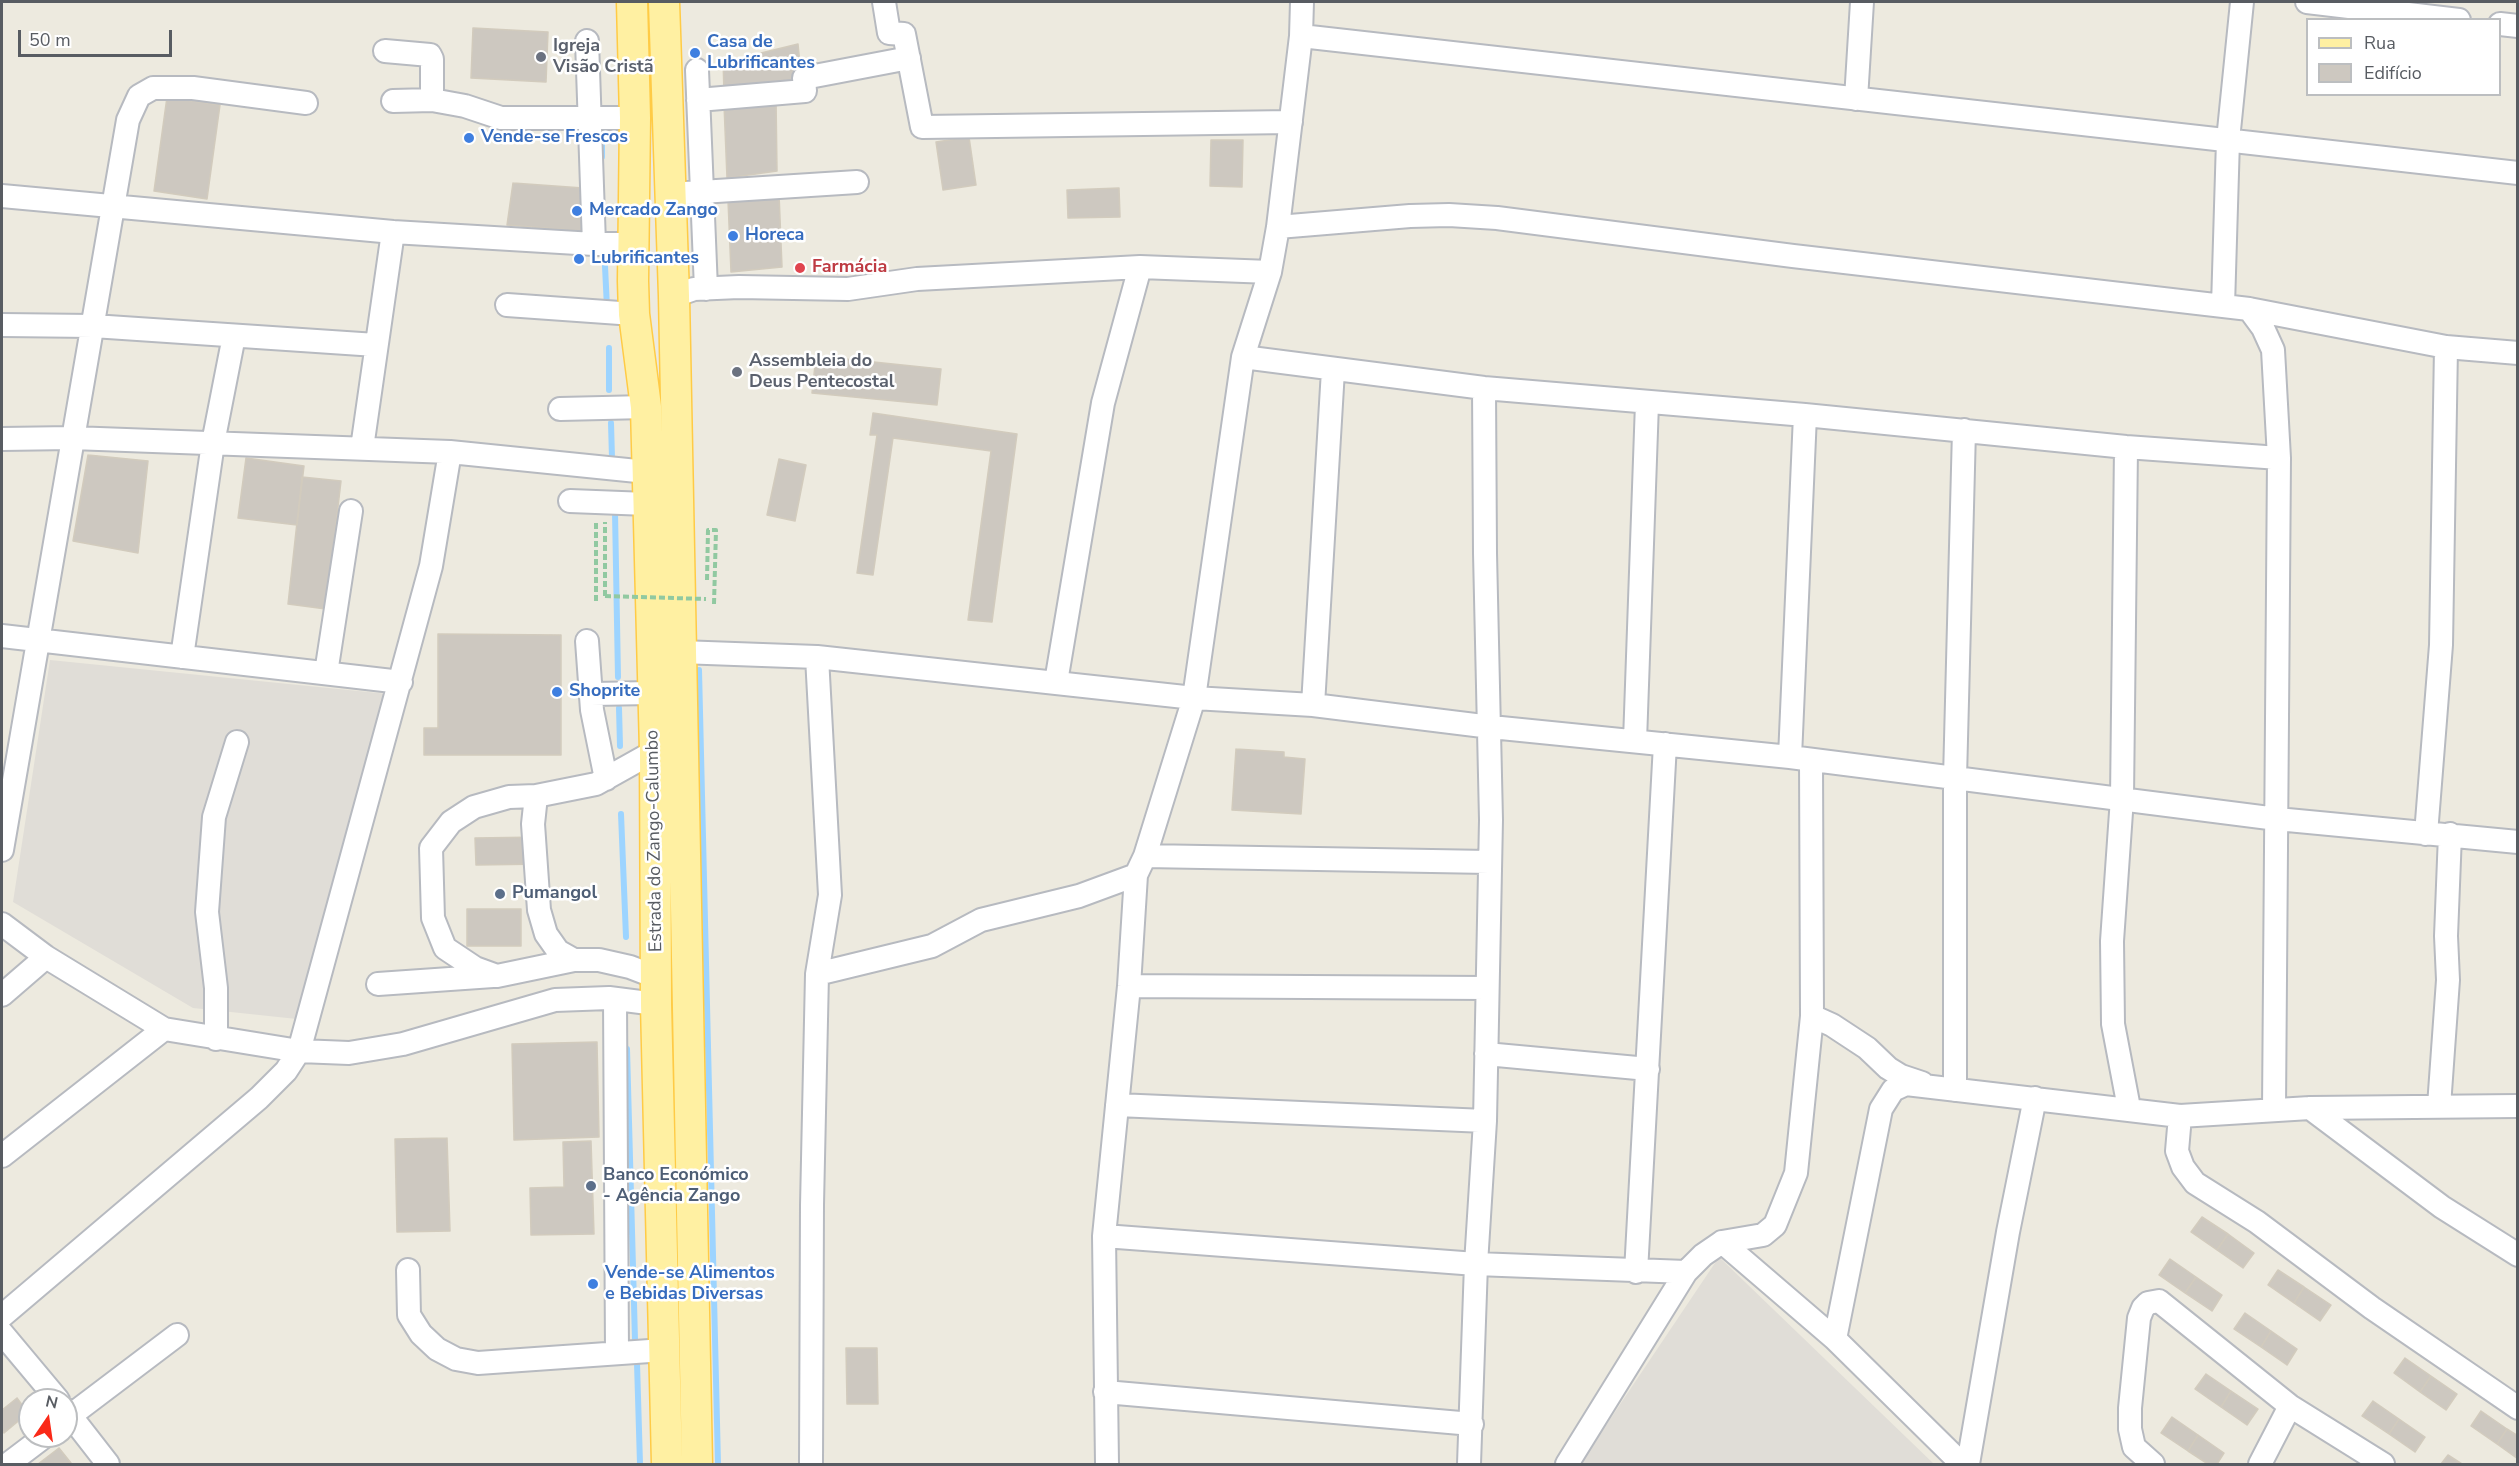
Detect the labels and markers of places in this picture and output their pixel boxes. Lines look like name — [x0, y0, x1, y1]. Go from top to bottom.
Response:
place label: Casa de Lubrificantes — [707, 32, 815, 74]
place label: Igreja Visão Cristã — [553, 36, 654, 78]
marker: Casa de Lubrificantes — [688, 46, 702, 60]
marker: Igreja Visão Cristã — [534, 50, 548, 64]
place label: Vende-se Frescos — [481, 127, 628, 149]
marker: Vende-se Frescos — [462, 131, 476, 145]
place label: Mercado Zango — [589, 200, 718, 222]
marker: Mercado Zango — [570, 204, 584, 218]
place label: Horeca — [745, 225, 804, 247]
marker: Horeca — [726, 229, 740, 243]
place label: Lubrificantes — [591, 248, 699, 270]
marker: Lubrificantes — [572, 252, 586, 266]
place label: Farmácia — [812, 257, 887, 279]
marker: Farmácia — [793, 261, 807, 275]
place label: Assembleia do Deus Pentecostal — [749, 351, 895, 394]
marker: Assembleia do Deus Pentecostal — [730, 365, 744, 379]
place label: Shoprite — [569, 681, 640, 703]
marker: Shoprite — [550, 685, 564, 699]
place label: Pumangol — [512, 883, 597, 905]
marker: Pumangol — [493, 887, 507, 901]
place label: Banco Económico - Agência Zango — [603, 1165, 749, 1208]
marker: Banco Económico - Agência Zango — [584, 1179, 598, 1193]
place label: Vende-se Alimentos e Bebidas Diversas — [605, 1263, 775, 1306]
marker: Vende-se Alimentos e Bebidas Diversas — [586, 1277, 600, 1291]

